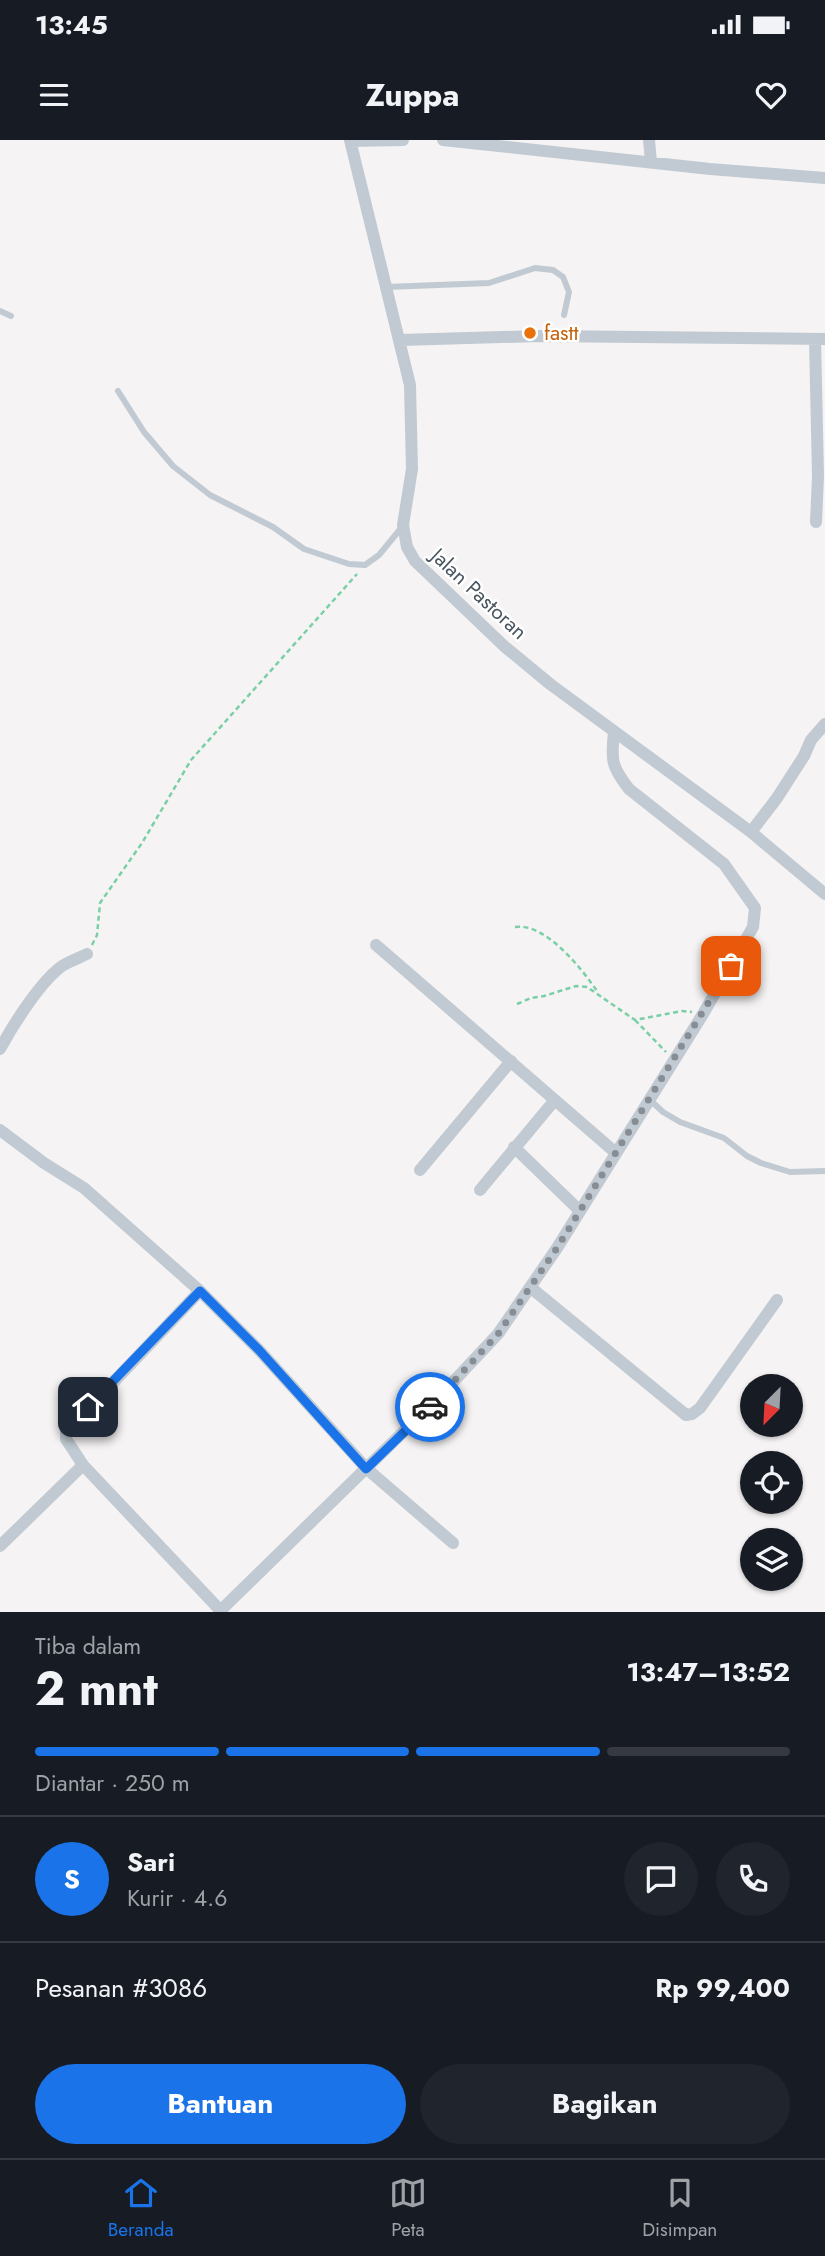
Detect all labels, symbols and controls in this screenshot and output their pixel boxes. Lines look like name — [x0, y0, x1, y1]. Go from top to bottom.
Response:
text: 13:45 — [35, 6, 108, 44]
text: Zuppa — [365, 72, 460, 118]
icon: menu — [35, 76, 73, 114]
icon: heart — [752, 76, 790, 114]
place label: fastt — [544, 318, 579, 348]
marker: fastt — [522, 325, 538, 341]
street label: Jalan Pastoran — [422, 539, 534, 646]
pin — [701, 936, 761, 996]
icon: bag — [712, 947, 750, 985]
courier — [395, 1372, 465, 1442]
north arrow — [740, 1374, 803, 1437]
map controls — [740, 1374, 803, 1591]
pin — [58, 1377, 118, 1437]
icon: home — [69, 1388, 107, 1426]
icon: car — [411, 1388, 449, 1426]
button: locate — [740, 1451, 803, 1514]
button: layers — [740, 1528, 803, 1591]
text: Tiba dalam — [35, 1629, 141, 1663]
text: 13:47–13:52 — [626, 1653, 790, 1691]
text: 2 mnt — [35, 1656, 158, 1722]
text: Diantar · 250 m — [35, 1766, 190, 1800]
button: chat — [624, 1842, 698, 1916]
button: phone — [716, 1842, 790, 1916]
text: Sari — [127, 1843, 175, 1881]
text: S — [64, 1860, 80, 1898]
text: Kurir · 4.6 — [127, 1881, 227, 1915]
text: Pesanan #3086 — [35, 1969, 207, 2007]
text: Rp 99,400 — [655, 1969, 790, 2007]
button: Bantuan — [35, 2064, 406, 2144]
button: Bagikan — [420, 2064, 790, 2144]
tab: Beranda — [108, 2174, 174, 2243]
tab: Peta — [389, 2174, 427, 2243]
tab: Disimpan — [642, 2174, 717, 2243]

